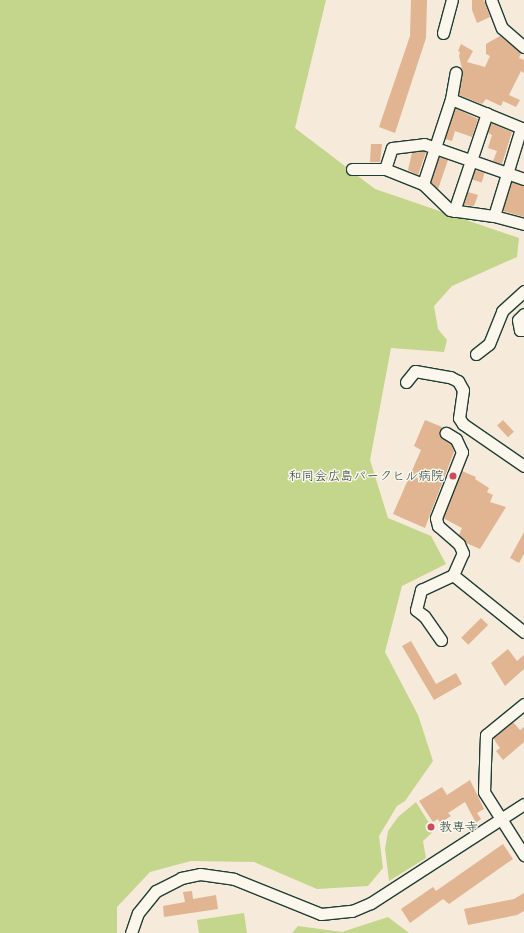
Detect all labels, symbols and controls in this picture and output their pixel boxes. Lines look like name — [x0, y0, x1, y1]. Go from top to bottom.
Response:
place label: 和同会広島パークヒル病院 — [288, 468, 444, 484]
marker: 和同会広島パークヒル病院 — [447, 470, 459, 482]
place label: 教専寺 — [439, 819, 478, 835]
marker: 教専寺 — [426, 822, 436, 832]

